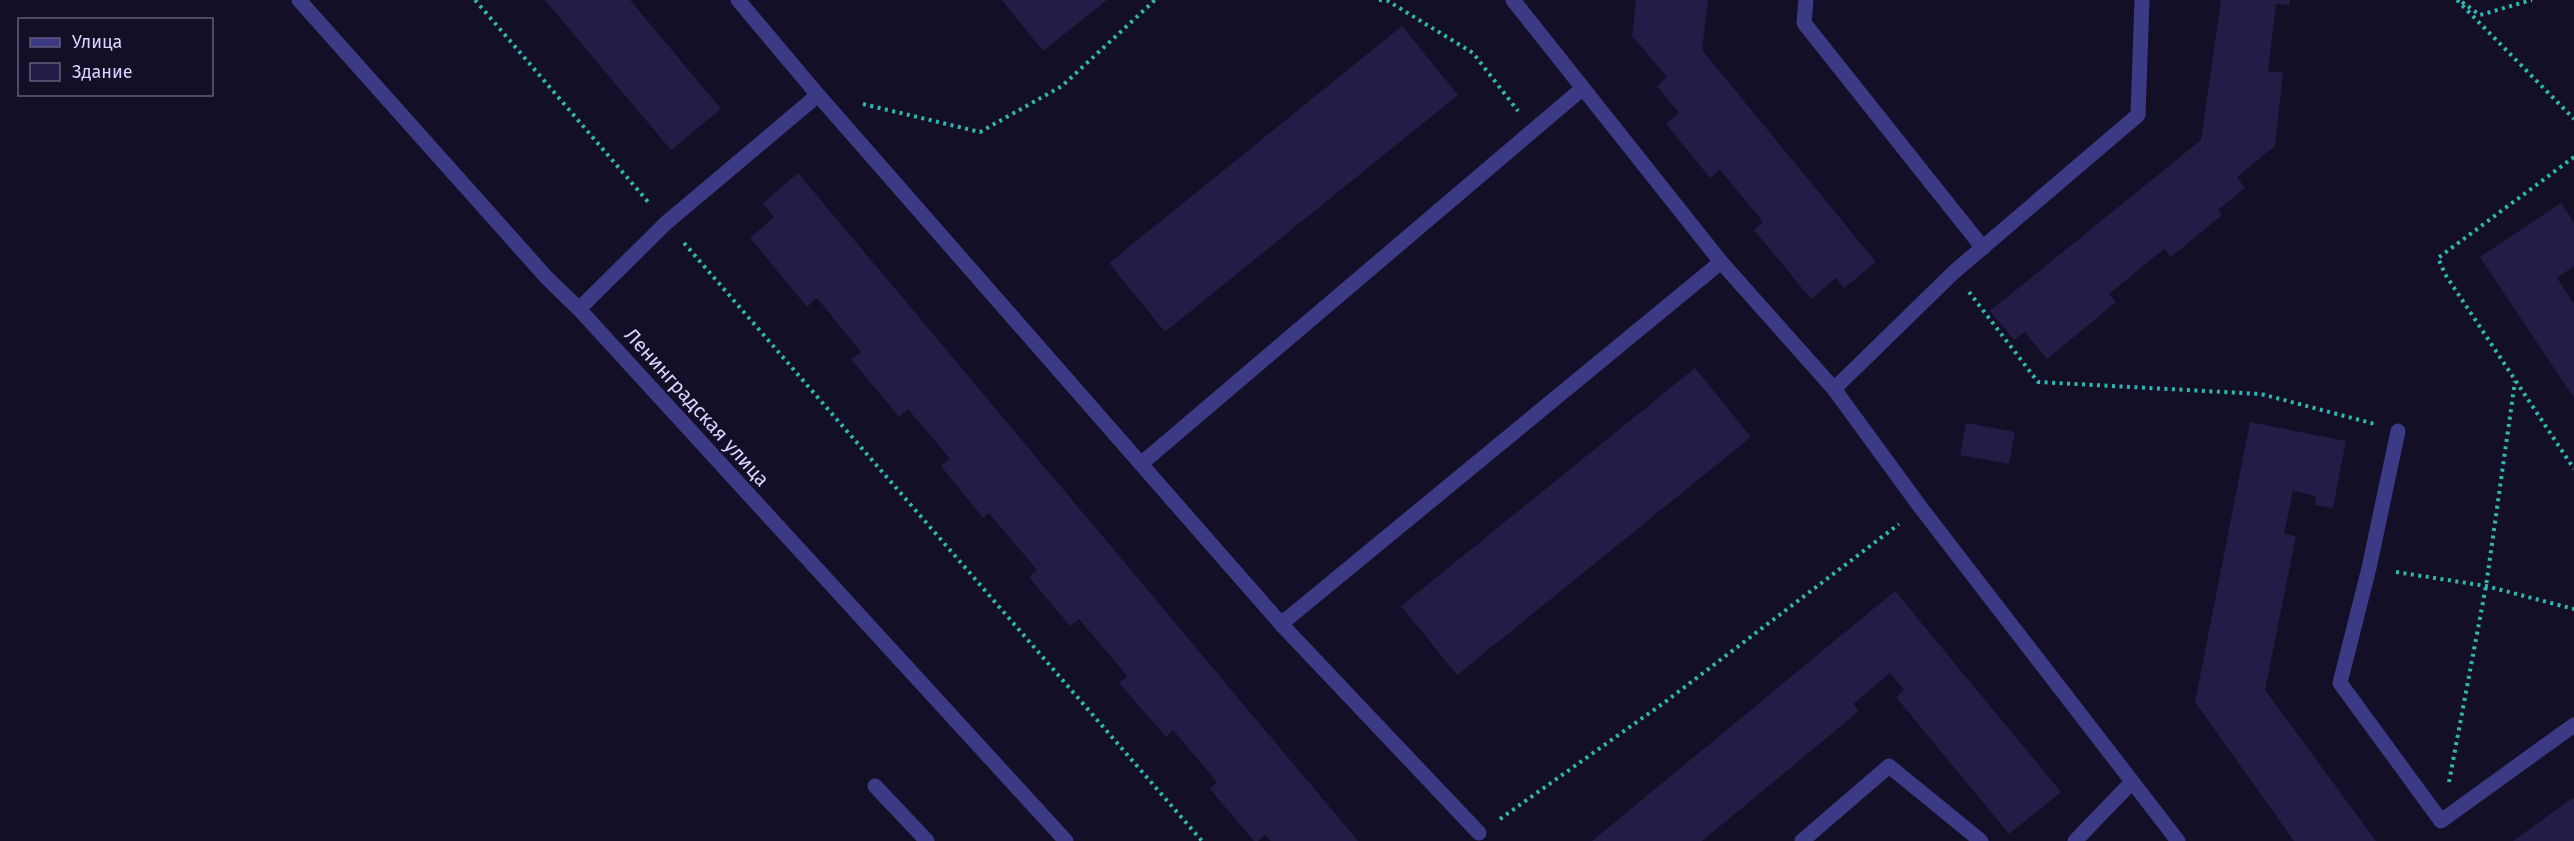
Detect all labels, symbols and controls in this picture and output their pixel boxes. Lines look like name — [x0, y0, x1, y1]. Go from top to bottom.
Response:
legend — [18, 18, 213, 96]
text: Улица — [72, 31, 122, 53]
text: Здание — [72, 61, 133, 83]
street label: Ленинградская улица — [620, 323, 774, 491]

